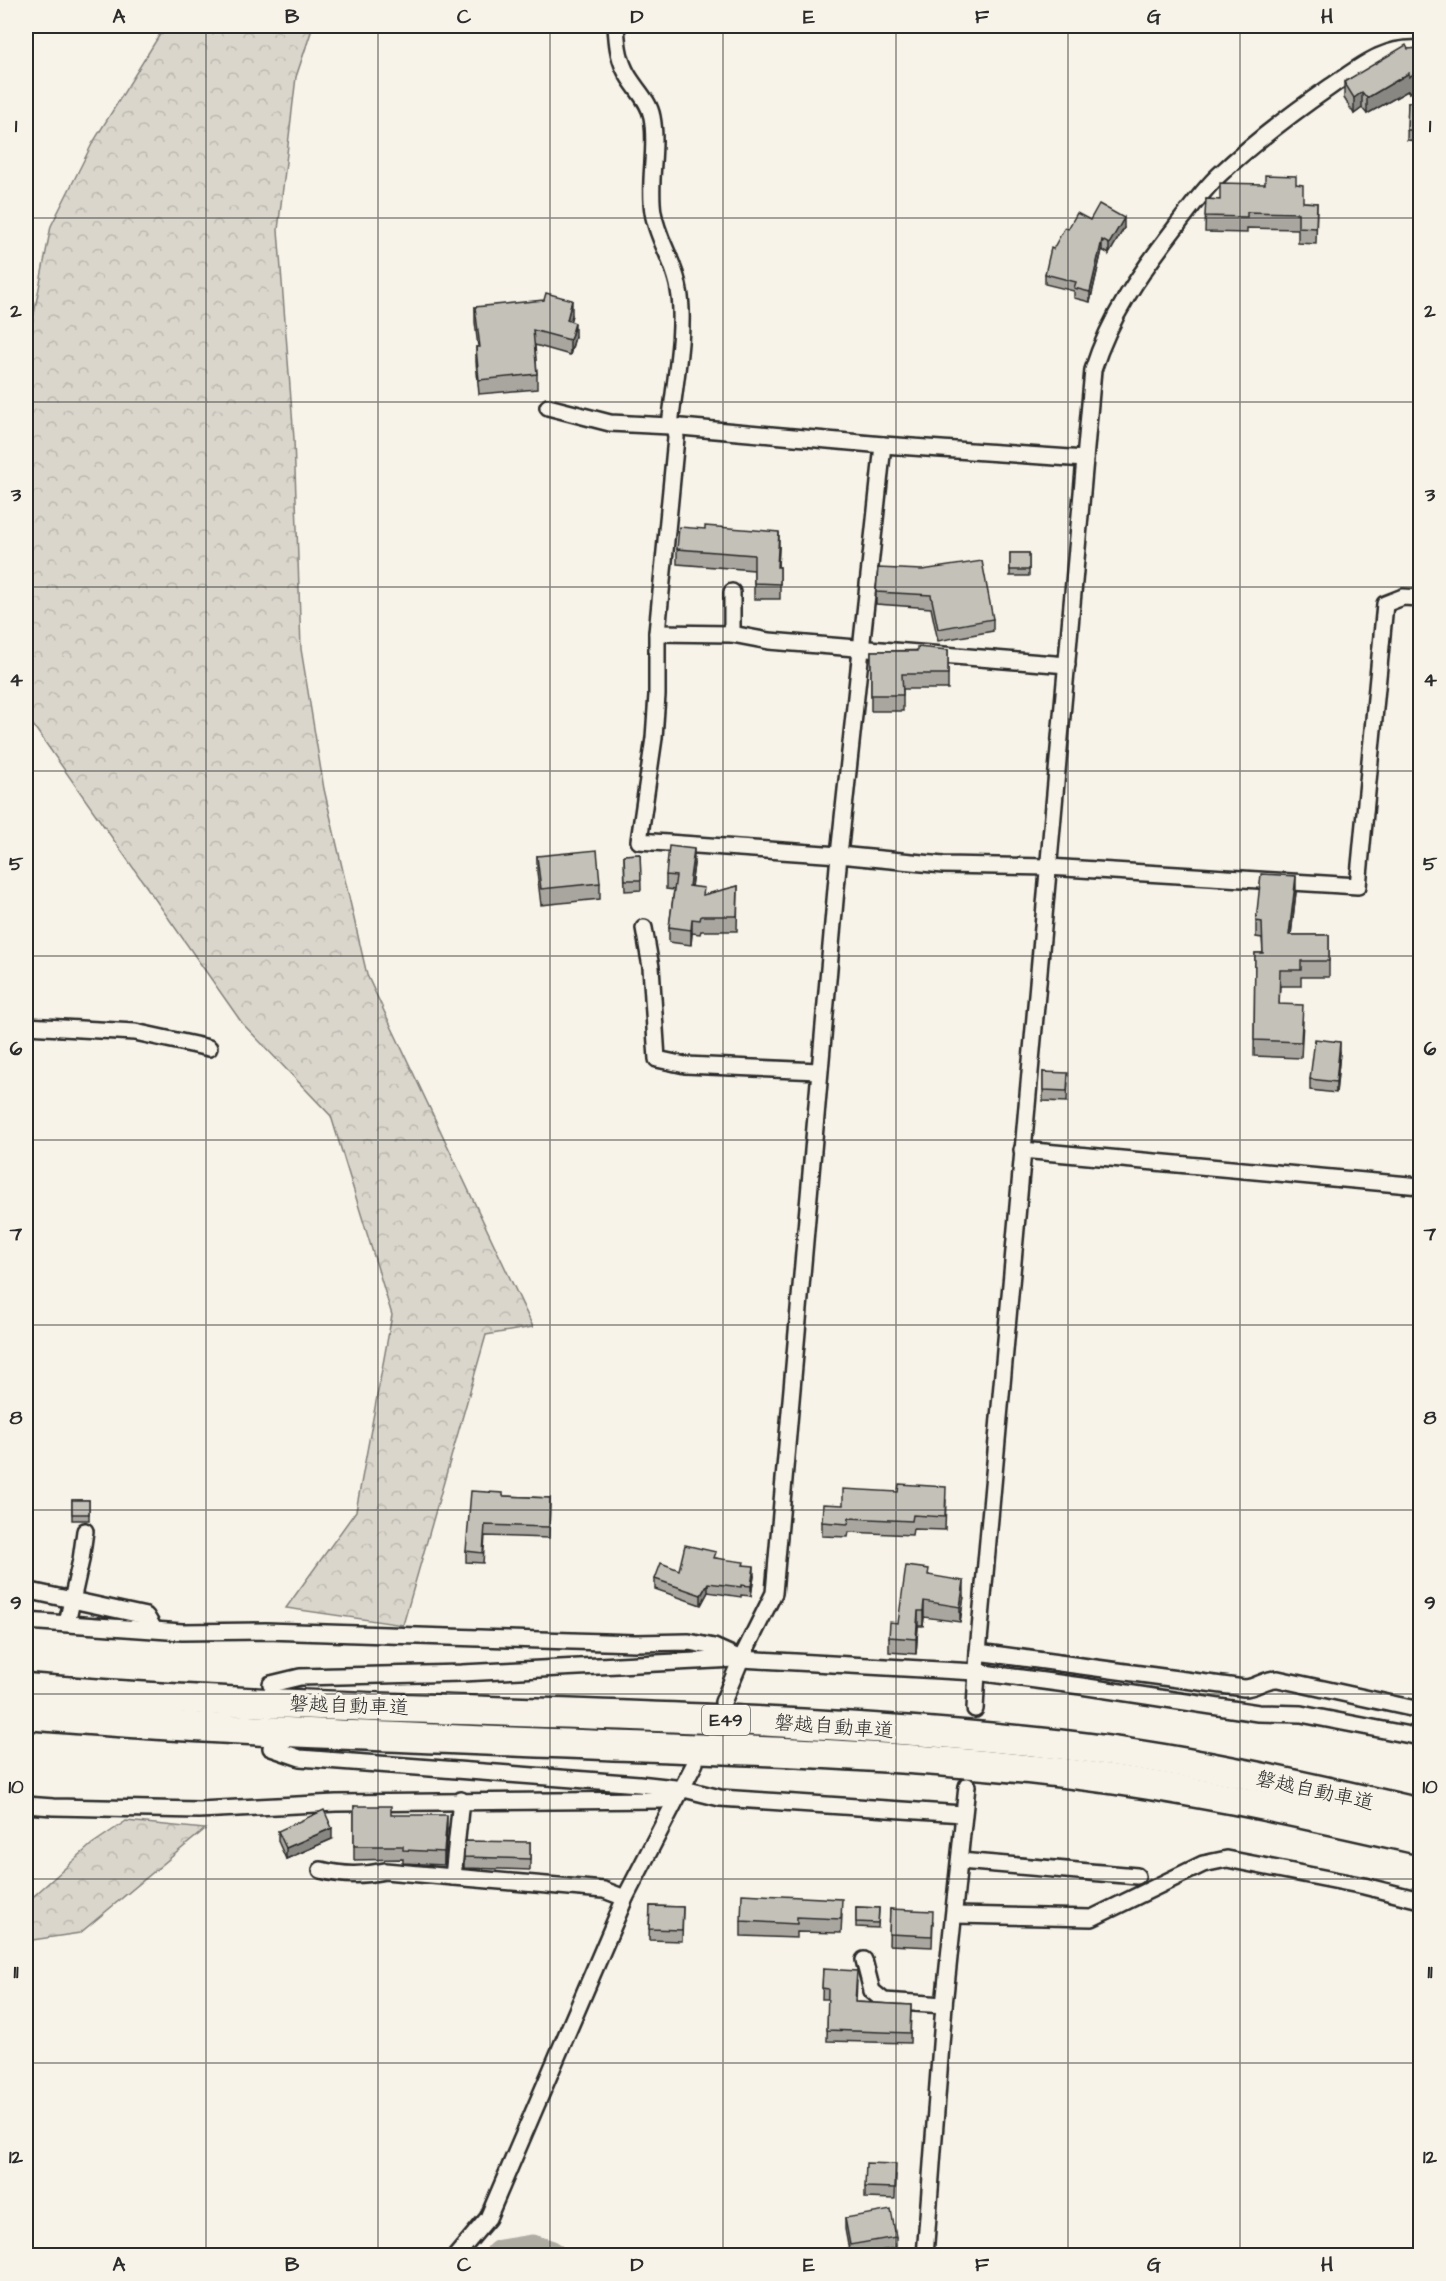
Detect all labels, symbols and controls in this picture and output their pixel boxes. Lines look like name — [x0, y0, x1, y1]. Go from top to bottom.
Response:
text: A — [113, 3, 126, 31]
text: B — [285, 3, 300, 31]
text: C — [457, 3, 472, 31]
text: D — [631, 3, 644, 31]
text: E — [803, 3, 815, 31]
text: F — [975, 3, 990, 31]
text: G — [1147, 3, 1161, 31]
text: H — [1321, 3, 1333, 31]
text: 1 — [15, 112, 18, 140]
text: 1 — [1429, 112, 1432, 140]
text: 2 — [9, 297, 22, 325]
text: 2 — [1423, 297, 1436, 325]
text: 3 — [10, 481, 22, 509]
text: 3 — [1424, 481, 1436, 509]
text: 4 — [9, 666, 23, 694]
text: 4 — [1423, 666, 1437, 694]
text: 5 — [9, 850, 24, 878]
text: 5 — [1423, 850, 1438, 878]
text: 6 — [10, 1035, 23, 1063]
text: 6 — [1424, 1035, 1437, 1063]
text: 7 — [9, 1220, 23, 1248]
text: 7 — [1423, 1220, 1437, 1248]
text: 8 — [10, 1404, 23, 1432]
text: 8 — [1424, 1404, 1437, 1432]
text: 9 — [10, 1589, 22, 1617]
text: 9 — [1424, 1589, 1436, 1617]
street label: 磐越自動車道 — [289, 1690, 409, 1722]
road number: E49 — [702, 1705, 750, 1735]
street label: 磐越自動車道 — [773, 1709, 895, 1745]
street label: 磐越自動車道 — [1253, 1765, 1376, 1817]
text: 10 — [8, 1773, 24, 1801]
text: 10 — [1422, 1773, 1438, 1801]
text: 11 — [13, 1958, 19, 1986]
text: 11 — [1427, 1958, 1433, 1986]
text: 12 — [9, 2143, 24, 2171]
text: 12 — [1423, 2143, 1438, 2171]
text: A — [113, 2251, 126, 2279]
text: B — [285, 2251, 300, 2279]
text: C — [457, 2251, 472, 2279]
text: D — [631, 2251, 644, 2279]
text: E — [803, 2251, 815, 2279]
text: F — [975, 2251, 990, 2279]
text: G — [1147, 2251, 1161, 2279]
text: H — [1321, 2251, 1333, 2279]

